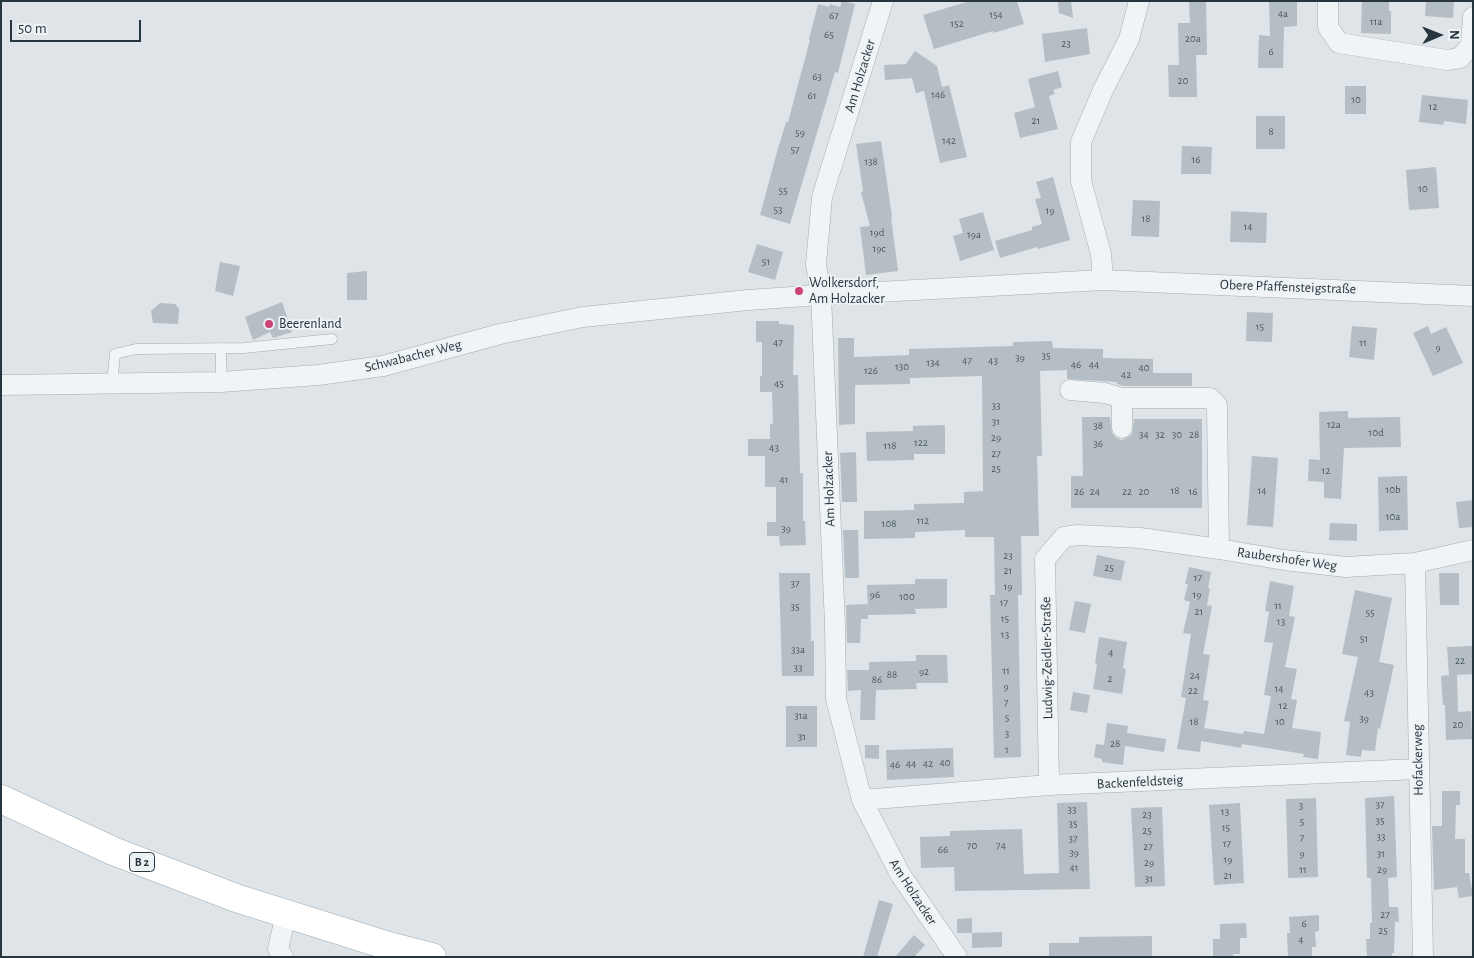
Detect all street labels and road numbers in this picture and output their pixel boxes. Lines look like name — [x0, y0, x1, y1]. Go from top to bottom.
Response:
street label: Am Holzacker — [841, 37, 879, 115]
street label: Obere Pfaffensteigstraße — [1220, 276, 1356, 298]
street label: Schwabacher Weg — [363, 336, 463, 376]
street label: Am Holzacker — [819, 451, 839, 527]
street label: Raubershofer Weg — [1236, 544, 1338, 574]
street label: Ludwig-Zeidler-Straße — [1038, 597, 1056, 719]
street label: Hofackerweg — [1409, 724, 1427, 796]
street label: Backenfeldsteig — [1096, 771, 1184, 793]
road number: B 2 — [130, 852, 154, 872]
street label: Am Holzacker — [885, 856, 941, 928]

